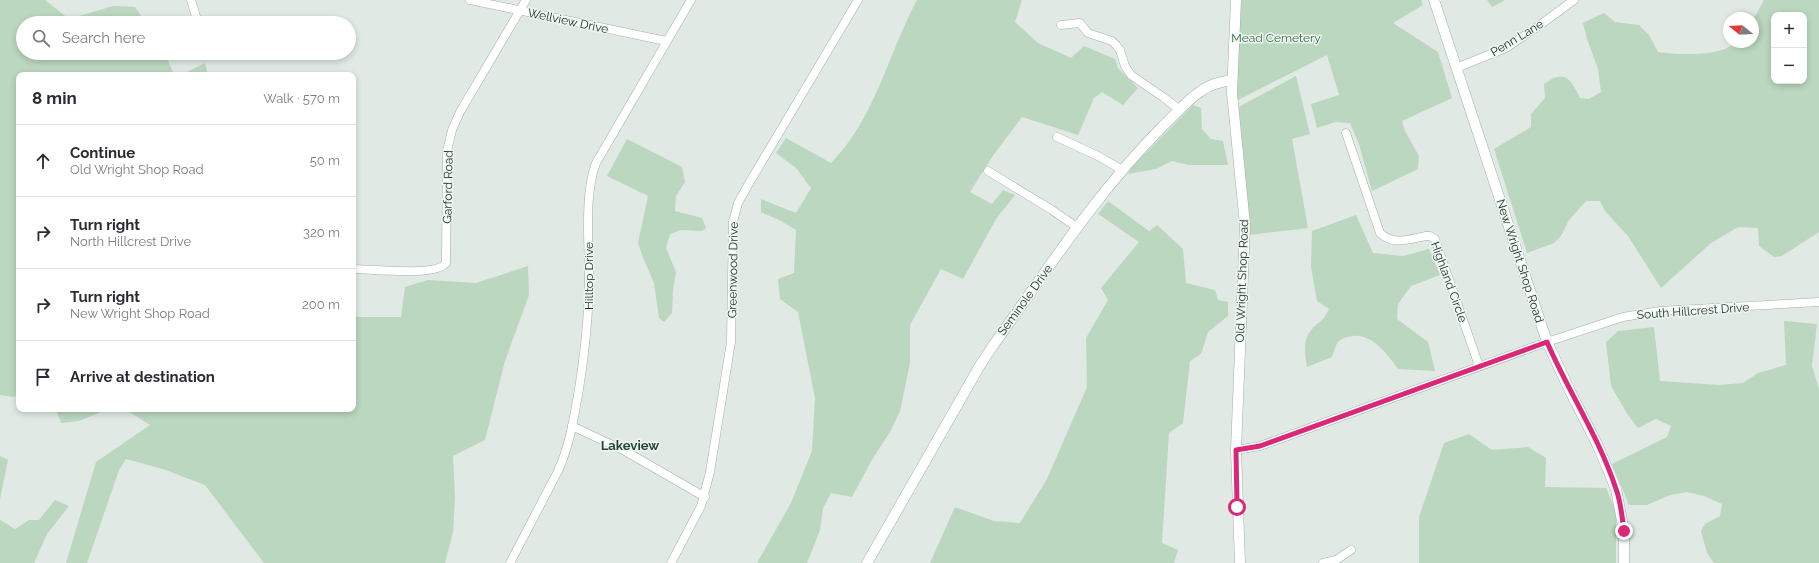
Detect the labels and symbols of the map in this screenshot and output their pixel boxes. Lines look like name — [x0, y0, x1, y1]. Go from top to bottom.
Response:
street label: Wellview Drive — [526, 6, 610, 36]
north arrow — [1723, 12, 1759, 48]
street label: Penn Lane — [1488, 17, 1546, 59]
park label: Mead Cemetery — [1231, 31, 1321, 45]
street label: Garford Road — [440, 150, 456, 224]
street label: New Wright Shop Road — [1493, 197, 1547, 325]
street label: Old Wright Shop Road — [1233, 219, 1251, 343]
street label: Greenwood Drive — [725, 222, 741, 318]
street label: Highland Circle — [1428, 240, 1470, 324]
street label: Hilltop Drive — [582, 242, 596, 310]
street label: Seminole Drive — [995, 262, 1055, 338]
street label: South Hillcrest Drive — [1636, 300, 1750, 322]
district label: Lakeview — [601, 438, 659, 453]
route start — [1228, 498, 1246, 516]
route end — [1615, 522, 1633, 540]

